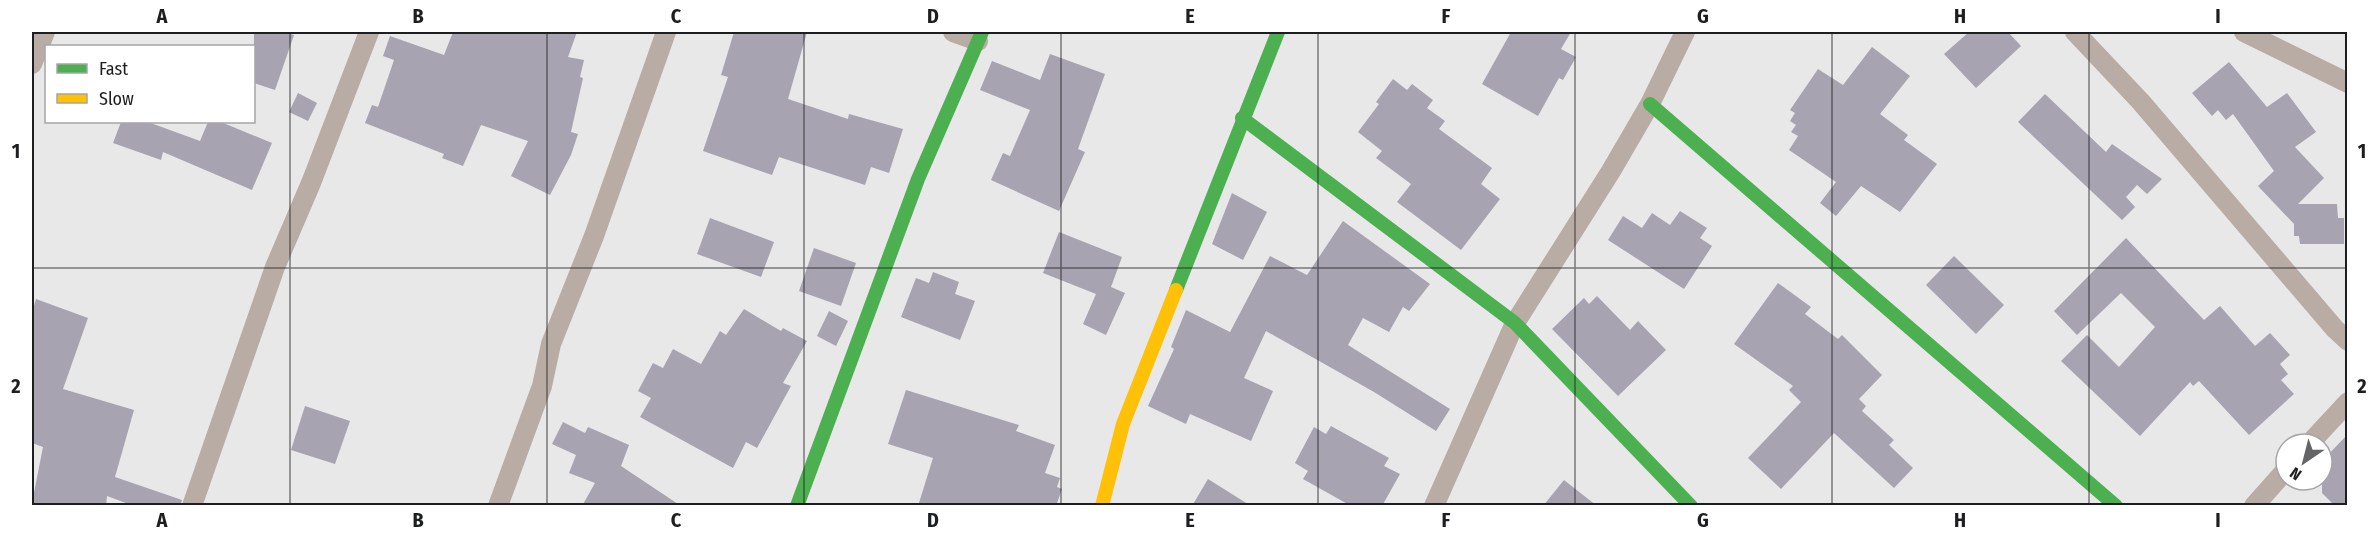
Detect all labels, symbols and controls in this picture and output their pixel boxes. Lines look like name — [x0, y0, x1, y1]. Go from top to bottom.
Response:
text: A — [156, 4, 169, 28]
text: B — [412, 4, 424, 28]
text: C — [671, 4, 682, 28]
text: D — [927, 4, 939, 28]
text: E — [1185, 4, 1195, 28]
text: F — [1442, 4, 1451, 28]
text: G — [1697, 4, 1709, 28]
text: H — [1954, 4, 1966, 28]
text: I — [2215, 4, 2221, 28]
legend — [45, 45, 255, 123]
text: Fast — [99, 58, 128, 80]
text: Slow — [99, 88, 134, 110]
text: 1 — [12, 139, 20, 163]
text: 1 — [2358, 139, 2366, 163]
text: 2 — [10, 374, 21, 398]
text: 2 — [2356, 374, 2367, 398]
north arrow — [2274, 432, 2334, 492]
text: N — [2286, 463, 2305, 484]
text: A — [156, 508, 169, 532]
text: B — [412, 508, 424, 532]
text: C — [671, 508, 682, 532]
text: D — [927, 508, 939, 532]
text: E — [1185, 508, 1195, 532]
text: F — [1442, 508, 1451, 532]
text: G — [1697, 508, 1709, 532]
text: H — [1954, 508, 1966, 532]
text: I — [2215, 508, 2221, 532]

